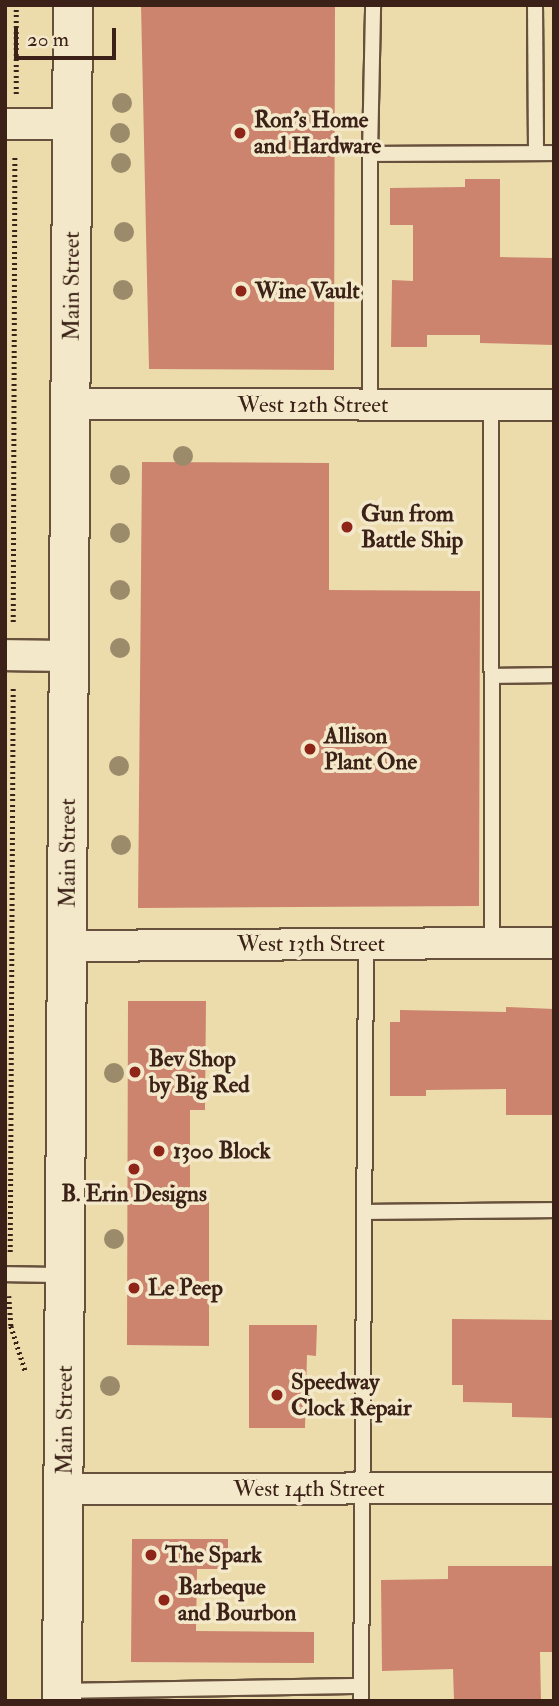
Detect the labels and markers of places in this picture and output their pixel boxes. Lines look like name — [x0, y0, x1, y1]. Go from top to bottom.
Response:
place label: Ron's Home and Hardware — [254, 106, 381, 160]
marker: Ron's Home and Hardware — [232, 125, 248, 141]
place label: Wine Vault — [255, 277, 360, 305]
marker: Wine Vault — [233, 283, 249, 299]
place label: Gun from Battle Ship — [361, 500, 463, 554]
marker: Gun from Battle Ship — [339, 519, 355, 535]
place label: Allison Plant One — [324, 722, 417, 776]
marker: Allison Plant One — [302, 741, 318, 757]
place label: Bev Shop by Big Red — [149, 1045, 250, 1099]
marker: Bev Shop by Big Red — [127, 1064, 143, 1080]
place label: 1300 Block — [173, 1137, 271, 1165]
marker: 1300 Block — [151, 1143, 167, 1159]
marker: B. Erin Designs — [126, 1161, 142, 1177]
place label: B. Erin Designs — [61, 1180, 207, 1208]
place label: Le Peep — [148, 1274, 223, 1302]
marker: Le Peep — [126, 1280, 142, 1296]
place label: Speedway Clock Repair — [291, 1368, 412, 1422]
marker: Speedway Clock Repair — [269, 1387, 285, 1403]
place label: The Spark — [165, 1541, 262, 1569]
marker: The Spark — [143, 1547, 159, 1563]
place label: Barbeque and Bourbon — [178, 1573, 296, 1627]
marker: Barbeque and Bourbon — [156, 1592, 172, 1608]

